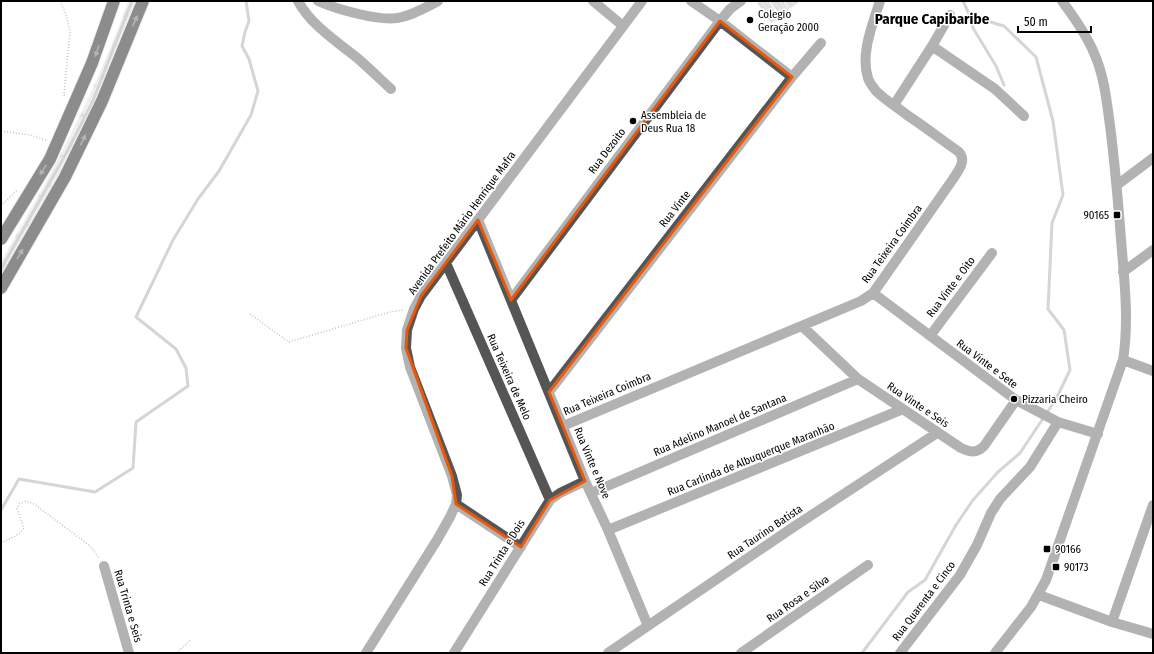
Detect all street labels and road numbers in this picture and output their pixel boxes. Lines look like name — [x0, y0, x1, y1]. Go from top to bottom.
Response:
street label: Rua Dezoito — [586, 126, 628, 176]
street label: Avenida Prefeito Mário Henrique Mafra — [406, 149, 518, 297]
street label: Rua Vinte — [657, 188, 693, 230]
street label: Rua Teixeira Coimbra — [859, 202, 925, 286]
street label: Rua Vinte e Oito — [924, 254, 978, 320]
street label: Rua Teixeira de Melo — [484, 332, 534, 422]
street label: Rua Vinte e Sete — [954, 337, 1020, 391]
street label: Rua Teixeira Coimbra — [561, 370, 653, 418]
street label: Rua Vinte e Seis — [885, 380, 952, 431]
street label: Rua Adelino Manoel de Santana — [652, 391, 788, 459]
street label: Rua Carlinda de Albuquerque Maranhão — [666, 419, 837, 499]
street label: Rua Vinte e Nove — [571, 425, 613, 501]
street label: Rua Taurino Batista — [725, 502, 805, 562]
street label: Rua Trinta e Dois — [476, 517, 528, 589]
street label: Rua Quarenta e Cinco — [890, 558, 958, 643]
street label: Rua Trinta e Seis — [111, 568, 145, 644]
street label: Rua Rosa e Silva — [764, 573, 832, 625]

